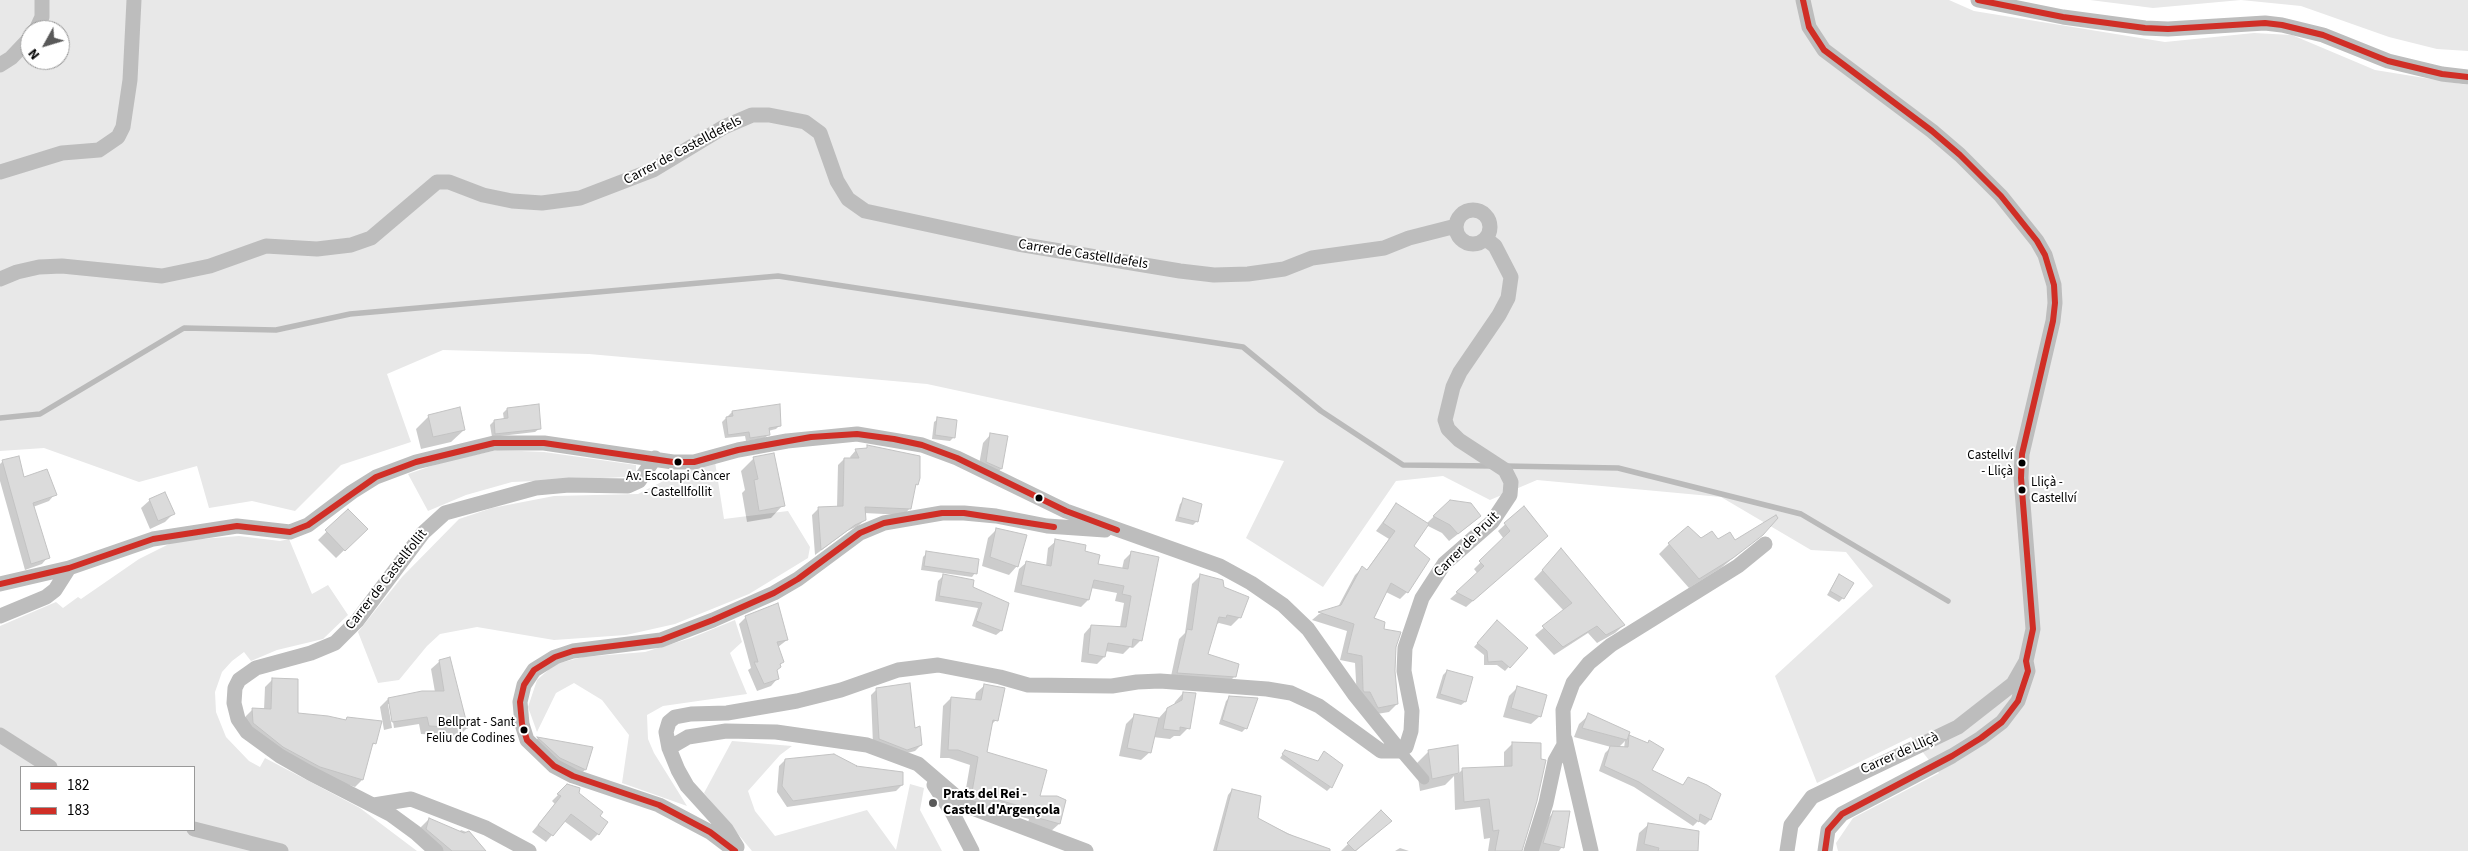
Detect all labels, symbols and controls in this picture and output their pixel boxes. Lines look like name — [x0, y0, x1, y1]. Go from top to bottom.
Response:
north arrow — [20, 20, 70, 70]
text: N — [23, 44, 45, 64]
street label: Carrer de Castelldefels — [621, 113, 745, 189]
street label: Carrer de Castelldefels — [1017, 236, 1149, 274]
place label: Castellví - Lliçà — [1967, 448, 2013, 479]
marker: Av. Escolapi Càncer - Castellfollit — [673, 457, 683, 467]
marker: Castellví - Lliçà — [2017, 458, 2027, 468]
place label: Av. Escolapi Càncer - Castellfollit — [626, 469, 730, 500]
place label: Lliçà - Castellví — [2031, 475, 2077, 506]
marker: Lliçà - Castellví — [2017, 485, 2027, 495]
unlabelled marker — [1034, 493, 1044, 503]
street label: Carrer de Pruit — [1431, 509, 1503, 581]
street label: Carrer de Castellfollit — [343, 526, 431, 634]
place label: Bellprat - Sant Feliu de Codines — [426, 715, 515, 746]
marker: Bellprat - Sant Feliu de Codines — [519, 725, 529, 735]
street label: Carrer de Lliçà — [1858, 729, 1942, 779]
legend — [20, 766, 195, 831]
text: 182 — [67, 775, 89, 796]
place label: Prats del Rei - Castell d'Argençola — [943, 787, 1060, 820]
marker: Prats del Rei - Castell d'Argençola — [927, 797, 939, 809]
text: 183 — [67, 800, 89, 821]

